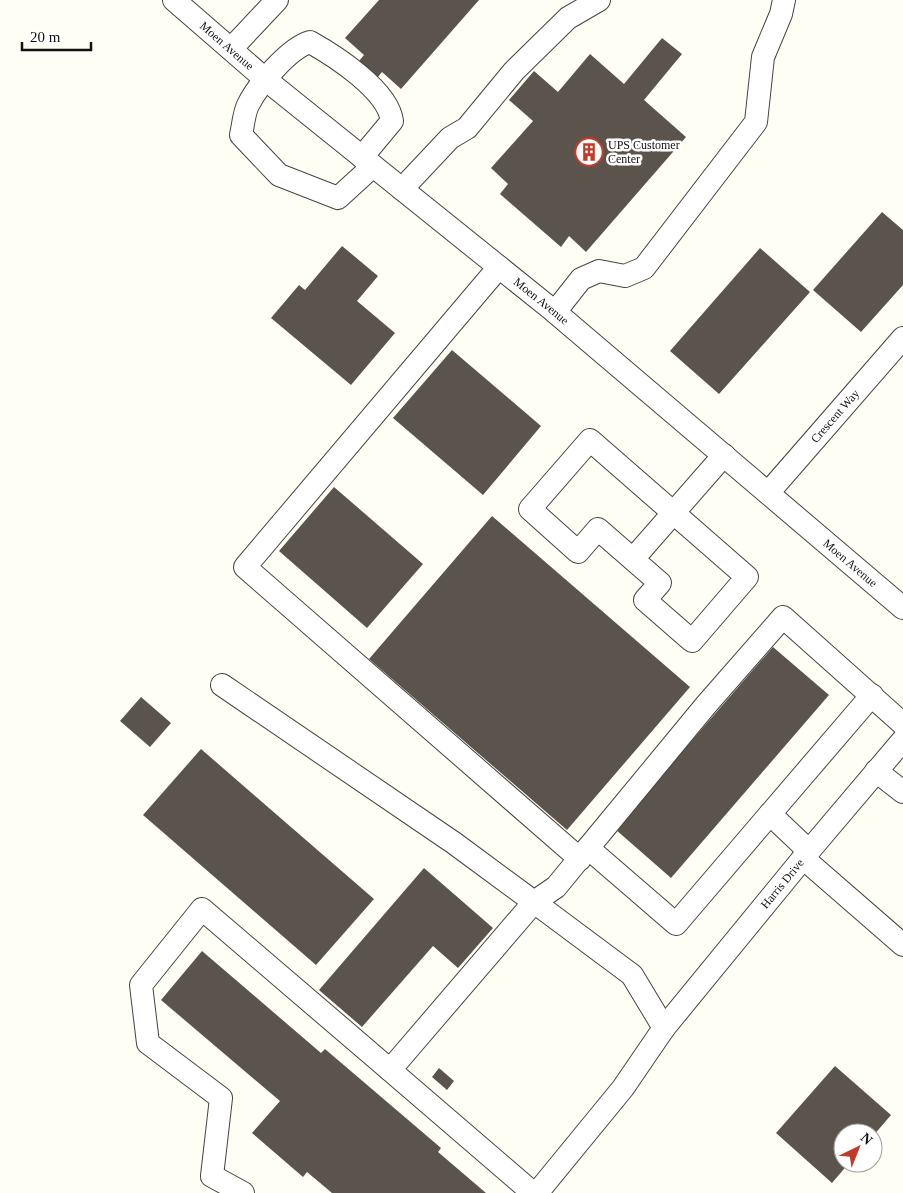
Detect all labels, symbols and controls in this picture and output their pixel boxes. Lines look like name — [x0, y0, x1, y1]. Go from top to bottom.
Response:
street label: Moen Avenue — [197, 19, 257, 73]
scale bar — [22, 20, 91, 52]
text: 20 m — [30, 29, 61, 45]
building icon: UPS Customer Center — [574, 137, 604, 167]
place label: UPS Customer Center — [608, 138, 680, 166]
street label: Moen Avenue — [511, 275, 572, 328]
street label: Crescent Way — [808, 386, 862, 446]
street label: Moen Avenue — [820, 536, 880, 590]
street label: Harris Drive — [758, 856, 807, 911]
north arrow — [833, 1123, 883, 1173]
text: N — [858, 1130, 875, 1148]

